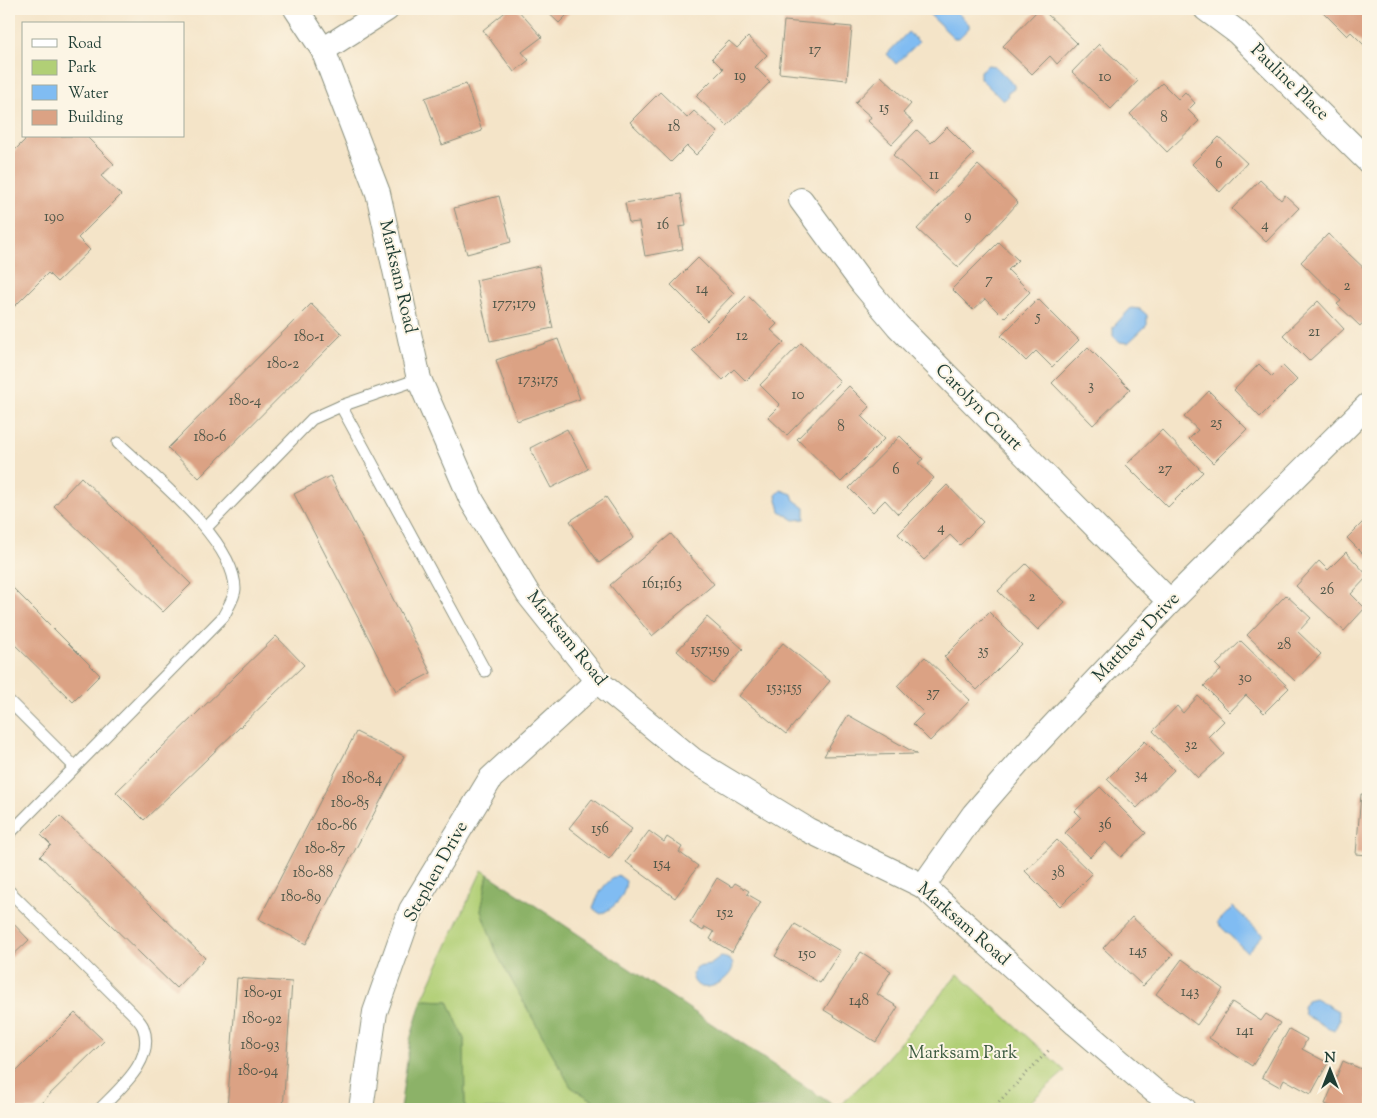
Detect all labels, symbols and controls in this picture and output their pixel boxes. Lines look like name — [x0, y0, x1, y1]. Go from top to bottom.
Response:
legend — [22, 22, 185, 138]
text: Road — [68, 34, 102, 55]
street label: Pauline Place — [1244, 39, 1334, 127]
house number: 17 — [809, 40, 822, 61]
text: Park — [68, 58, 97, 79]
house number: 19 — [734, 66, 746, 87]
house number: 10 — [1099, 67, 1112, 88]
text: Water — [68, 84, 109, 105]
house number: 15 — [879, 98, 889, 119]
text: Building — [68, 108, 123, 129]
house number: 8 — [1160, 108, 1168, 129]
house number: 18 — [668, 117, 680, 138]
house number: 6 — [1215, 154, 1223, 175]
house number: 11 — [929, 165, 939, 186]
house number: 9 — [964, 206, 972, 227]
house number: 190 — [44, 207, 64, 228]
house number: 16 — [657, 215, 669, 236]
house number: 4 — [1261, 215, 1269, 236]
street label: Marksam Road — [371, 218, 423, 336]
house number: 7 — [985, 270, 993, 291]
house number: 2 — [1343, 276, 1351, 297]
house number: 14 — [696, 279, 709, 300]
house number: 177;179 — [492, 294, 536, 315]
house number: 5 — [1034, 307, 1041, 328]
house number: 21 — [1308, 322, 1320, 343]
house number: 12 — [736, 326, 748, 347]
house number: 180-1 — [294, 327, 324, 348]
house number: 180-2 — [267, 354, 299, 375]
street label: Carolyn Court — [928, 358, 1028, 458]
house number: 173;175 — [518, 370, 558, 391]
house number: 3 — [1088, 376, 1094, 397]
house number: 10 — [792, 385, 805, 406]
house number: 180-4 — [229, 391, 262, 412]
house number: 25 — [1210, 413, 1222, 434]
house number: 8 — [837, 417, 845, 438]
house number: 180-6 — [193, 427, 227, 448]
house number: 27 — [1158, 459, 1173, 480]
house number: 6 — [892, 460, 900, 481]
house number: 4 — [937, 518, 945, 539]
house number: 161;163 — [642, 574, 682, 595]
house number: 26 — [1320, 580, 1334, 601]
street label: Marksam Road — [520, 586, 612, 692]
house number: 2 — [1028, 587, 1036, 608]
street label: Matthew Drive — [1087, 587, 1187, 689]
house number: 28 — [1277, 635, 1291, 656]
house number: 157;159 — [690, 640, 730, 661]
house number: 35 — [977, 641, 989, 662]
house number: 30 — [1238, 668, 1252, 689]
house number: 153;155 — [766, 678, 802, 699]
house number: 37 — [926, 683, 940, 704]
house number: 32 — [1184, 735, 1198, 756]
house number: 34 — [1134, 765, 1148, 786]
house number: 180-84 — [342, 769, 383, 790]
house number: 180-85 — [331, 793, 369, 814]
house number: 36 — [1098, 815, 1112, 836]
house number: 180-86 — [317, 816, 357, 837]
street label: Stephen Drive — [399, 817, 475, 927]
house number: 156 — [591, 819, 609, 840]
house number: 180-87 — [305, 839, 346, 860]
house number: 154 — [653, 854, 671, 875]
house number: 180-88 — [293, 863, 333, 884]
house number: 38 — [1051, 863, 1065, 884]
street label: Marksam Road — [911, 877, 1015, 973]
house number: 180-89 — [281, 887, 321, 908]
house number: 152 — [716, 903, 734, 924]
house number: 145 — [1129, 941, 1147, 962]
house number: 150 — [798, 944, 816, 965]
house number: 143 — [1181, 982, 1199, 1003]
house number: 180-91 — [244, 983, 282, 1004]
house number: 148 — [849, 991, 869, 1012]
house number: 180-92 — [242, 1009, 282, 1030]
house number: 141 — [1236, 1021, 1254, 1042]
house number: 180-93 — [241, 1035, 280, 1056]
park label: Marksam Park — [908, 1041, 1018, 1067]
north arrow — [1304, 1046, 1354, 1096]
text: N — [1324, 1049, 1336, 1069]
house number: 180-94 — [238, 1061, 279, 1082]

